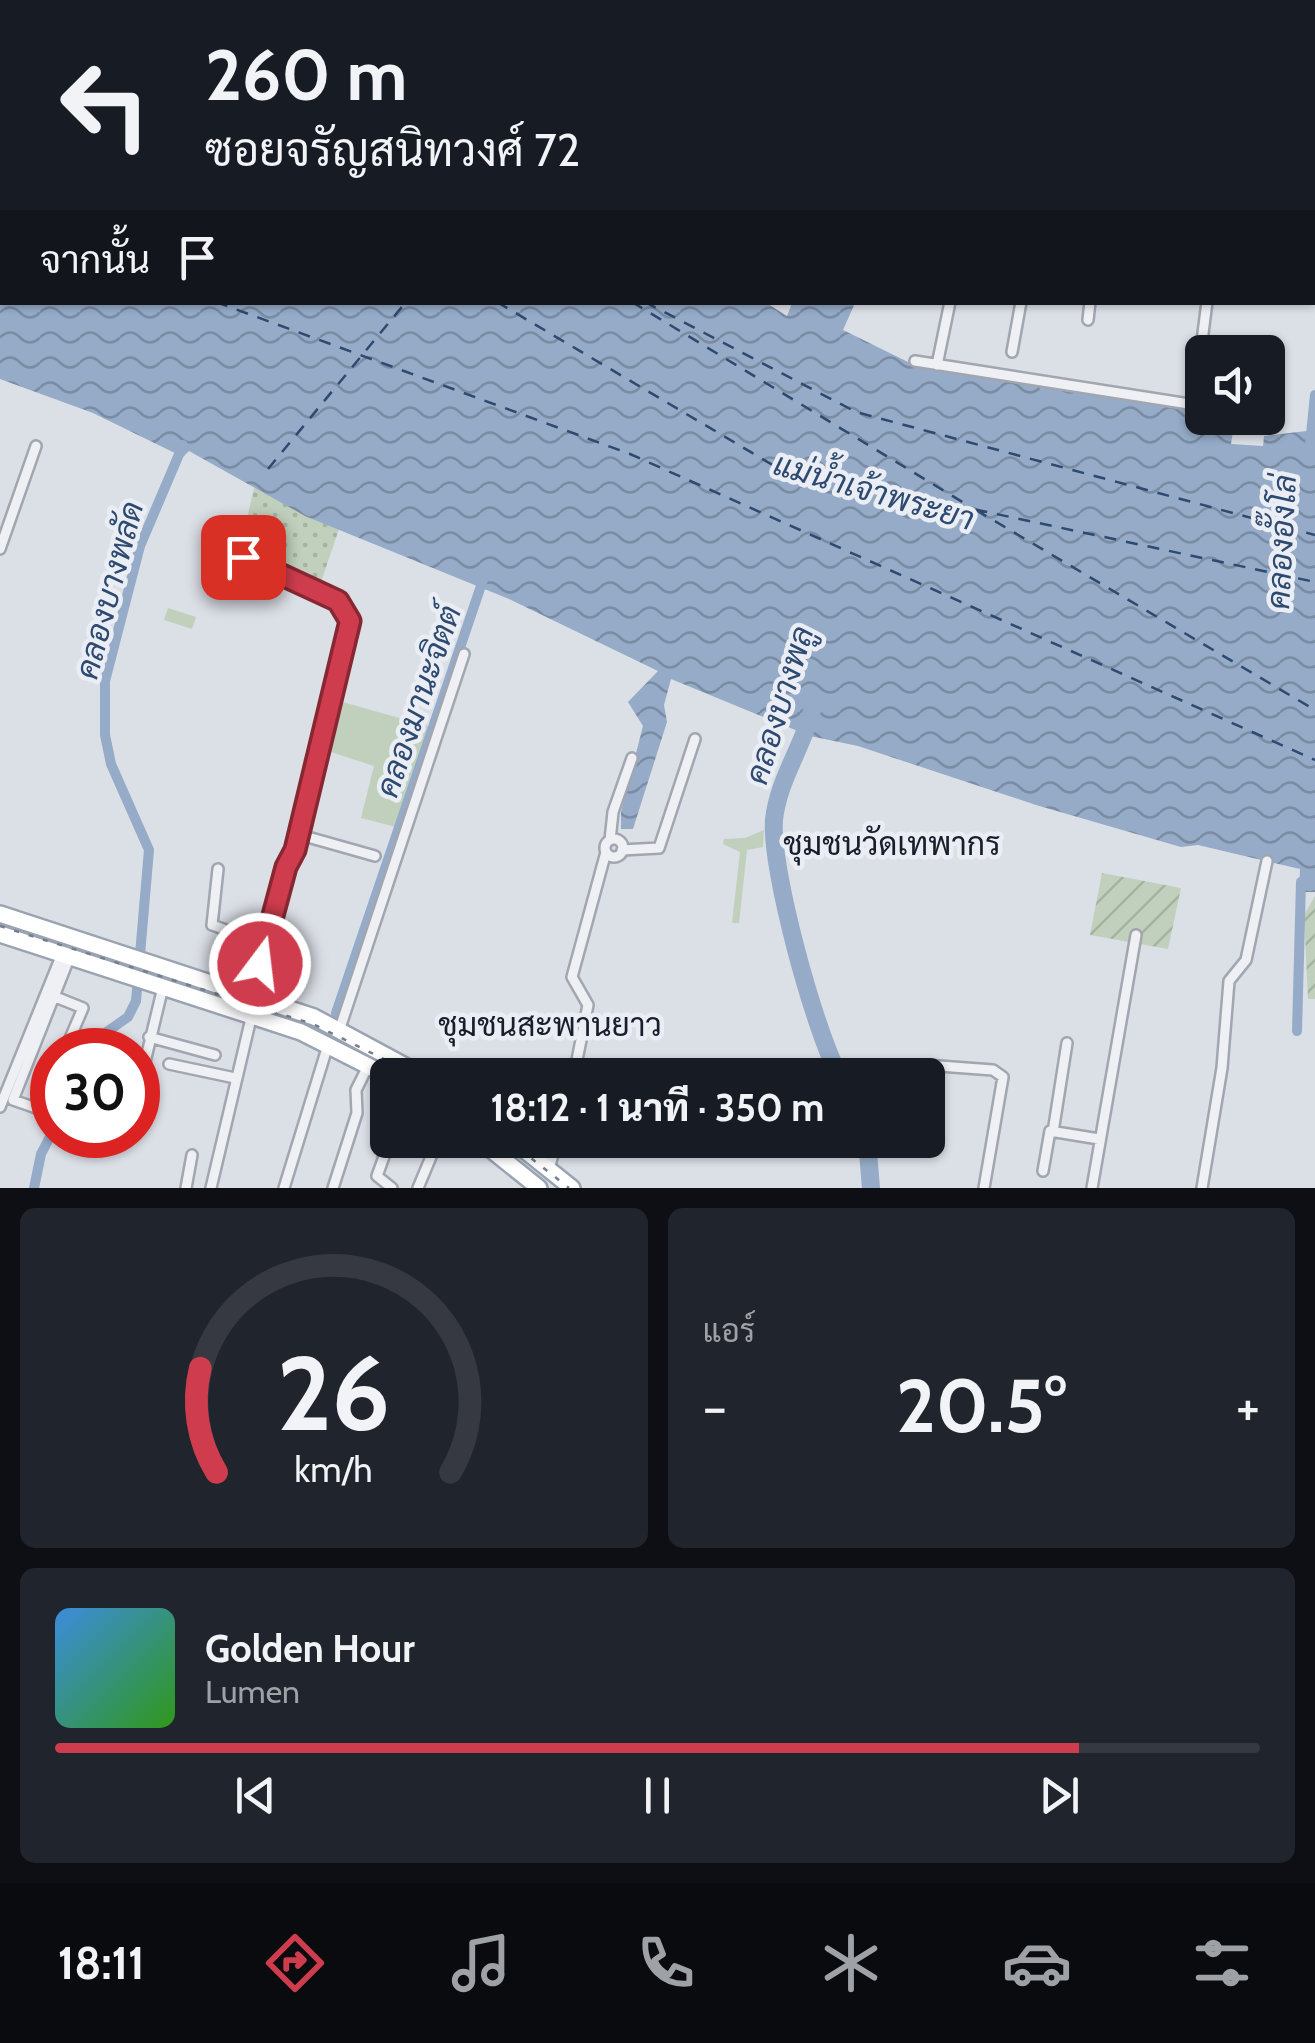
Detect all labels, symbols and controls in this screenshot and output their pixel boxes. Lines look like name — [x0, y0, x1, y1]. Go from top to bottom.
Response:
text: 260 m — [205, 32, 407, 118]
icon: left — [40, 40, 170, 170]
text: ซอยจรัญสนิทวงศ์ 72 — [205, 123, 580, 177]
icon: arrive — [170, 230, 225, 285]
text: จากนั้น — [40, 236, 150, 283]
map controls — [1185, 335, 1285, 435]
button: sound — [1185, 335, 1285, 435]
water label: แม่น้ำเจ้าพระยา — [769, 435, 981, 538]
water label: คลองอั๊งโล่ — [1250, 471, 1304, 611]
water label: คลองบางพลัด — [67, 497, 151, 683]
pin — [201, 515, 286, 600]
icon: arrive — [216, 530, 271, 585]
water label: คลองมานะจิตต์ — [366, 596, 470, 802]
water label: คลองบางพลู — [736, 621, 824, 790]
district label: ชุมชนวัดเทพากร — [783, 824, 1001, 866]
position arrow — [208, 912, 312, 1016]
district label: ชุมชนสะพานยาว — [438, 1005, 662, 1047]
speed limit sign: 30 — [30, 1028, 160, 1158]
text: 18:12 · 1 นาที · 350 m — [491, 1084, 824, 1131]
text: แอร์ — [703, 1311, 755, 1350]
text: 26 — [277, 1330, 390, 1456]
text: 20.5° — [896, 1360, 1066, 1451]
text: − — [703, 1373, 727, 1440]
text: + — [1236, 1373, 1260, 1440]
text: km/h — [295, 1448, 373, 1491]
text: Golden Hour — [205, 1625, 415, 1672]
text: Lumen — [205, 1672, 300, 1711]
icon: previous — [228, 1768, 283, 1823]
icon: pause — [630, 1768, 685, 1823]
icon: next — [1032, 1768, 1087, 1823]
icon: directions — [260, 1928, 330, 1998]
icon: music — [446, 1928, 516, 1998]
icon: phone — [631, 1928, 701, 1998]
icon: climate — [816, 1928, 886, 1998]
icon: car — [1002, 1928, 1072, 1998]
icon: filters — [1187, 1928, 1257, 1998]
text: 18:11 — [58, 1936, 145, 1990]

